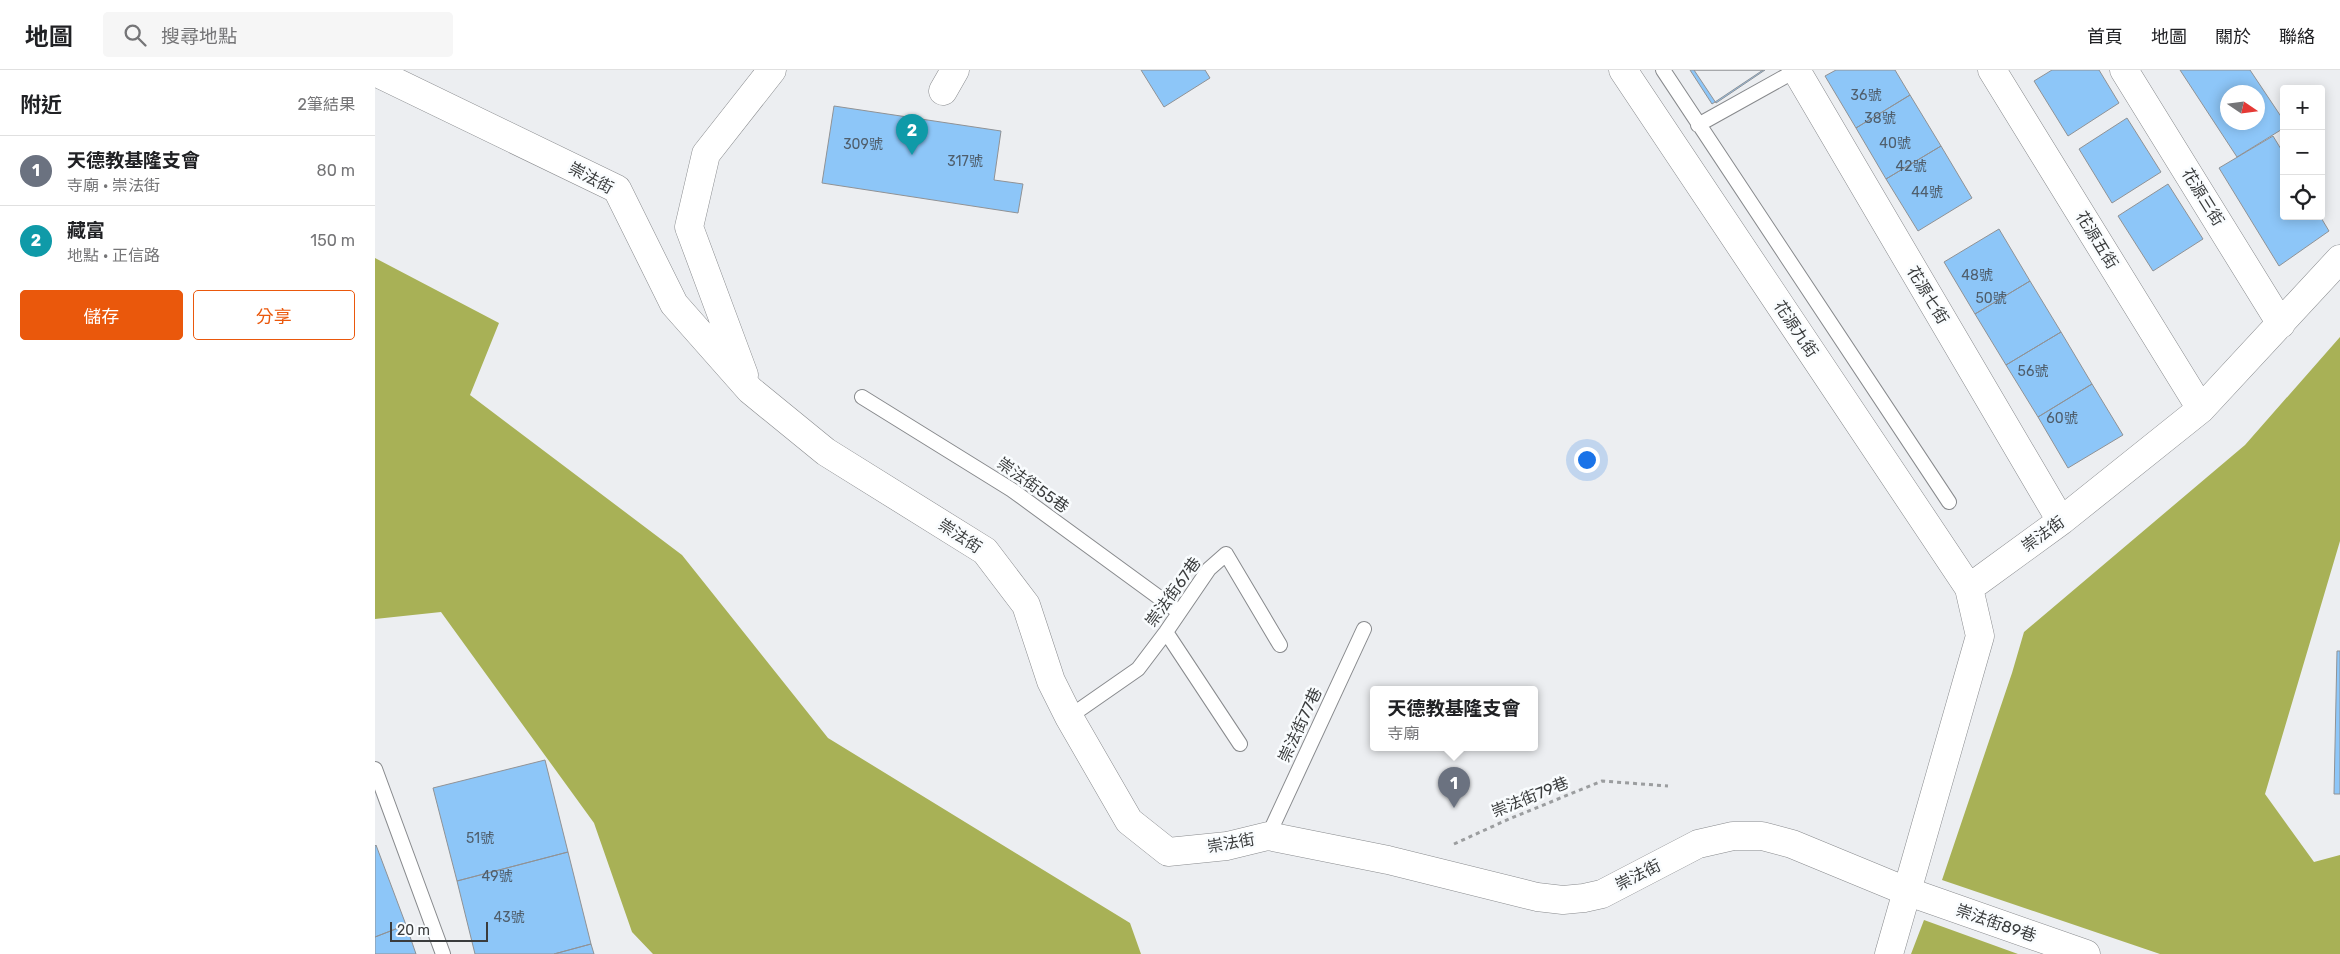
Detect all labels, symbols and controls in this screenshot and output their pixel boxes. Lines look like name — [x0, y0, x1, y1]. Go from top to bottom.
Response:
search box — [103, 12, 453, 57]
icon: search — [121, 21, 149, 49]
text: 地圖 — [25, 23, 73, 51]
text: 搜尋地點 — [161, 25, 237, 48]
text: 首頁 — [2087, 26, 2123, 48]
text: 地圖 — [2151, 26, 2187, 48]
text: 關於 — [2215, 26, 2251, 48]
text: 聯絡 — [2279, 26, 2315, 48]
north arrow — [2220, 85, 2265, 130]
map controls — [2280, 85, 2325, 220]
button: + — [2280, 85, 2325, 130]
house number: 36號 — [1851, 87, 1881, 104]
text: 附近 — [20, 92, 62, 117]
text: 2筆結果 — [298, 95, 355, 114]
house number: 38號 — [1864, 110, 1896, 127]
pin: 2 — [896, 114, 928, 155]
button: − — [2280, 130, 2325, 175]
house number: 40號 — [1879, 135, 1911, 152]
house number: 309號 — [843, 136, 883, 153]
text: 天德教基隆支會 — [67, 149, 200, 172]
house number: 317號 — [947, 153, 983, 170]
street label: 崇法街 — [565, 158, 617, 198]
house number: 42號 — [1896, 158, 1926, 175]
text: 1 — [32, 161, 40, 180]
text: 80 m — [317, 161, 355, 180]
street label: 花源三街 — [2178, 165, 2228, 229]
button: locate — [2280, 175, 2325, 220]
text: 寺廟 · 崇法街 — [67, 176, 160, 195]
house number: 44號 — [1911, 184, 1943, 201]
street label: 花源五街 — [2072, 208, 2122, 272]
text: 藏富 — [67, 219, 105, 242]
text: 2 — [31, 231, 41, 250]
text: 150 m — [310, 231, 355, 250]
text: 地點 · 正信路 — [67, 246, 160, 265]
street label: 花源七街 — [1903, 263, 1953, 327]
house number: 48號 — [1961, 267, 1993, 284]
button: 儲存 — [20, 290, 183, 340]
button: 分享 — [193, 290, 355, 340]
house number: 50號 — [1975, 290, 2007, 307]
street label: 花源九街 — [1770, 297, 1822, 361]
house number: 56號 — [2018, 363, 2048, 380]
house number: 60號 — [2046, 410, 2078, 427]
your location — [1574, 447, 1600, 473]
street label: 崇法街55巷 — [994, 453, 1072, 517]
street label: 崇法街 — [2018, 512, 2068, 556]
street label: 崇法街 — [935, 515, 985, 557]
street label: 崇法街67巷 — [1141, 554, 1205, 630]
street label: 崇法街77巷 — [1274, 685, 1326, 765]
popup — [1370, 686, 1538, 751]
text: 天德教基隆支會 — [1387, 697, 1521, 720]
text: 寺廟 — [1387, 724, 1420, 743]
pin: 1 — [1438, 767, 1470, 808]
street label: 崇法街79巷 — [1489, 773, 1571, 821]
street label: 崇法街 — [1206, 829, 1256, 857]
house number: 51號 — [466, 830, 494, 847]
street label: 崇法街 — [1612, 856, 1664, 894]
house number: 49號 — [482, 868, 512, 885]
street label: 崇法街89巷 — [1953, 900, 2039, 946]
house number: 43號 — [493, 909, 525, 926]
scale bar — [390, 919, 487, 942]
text: 20 m — [397, 922, 430, 939]

